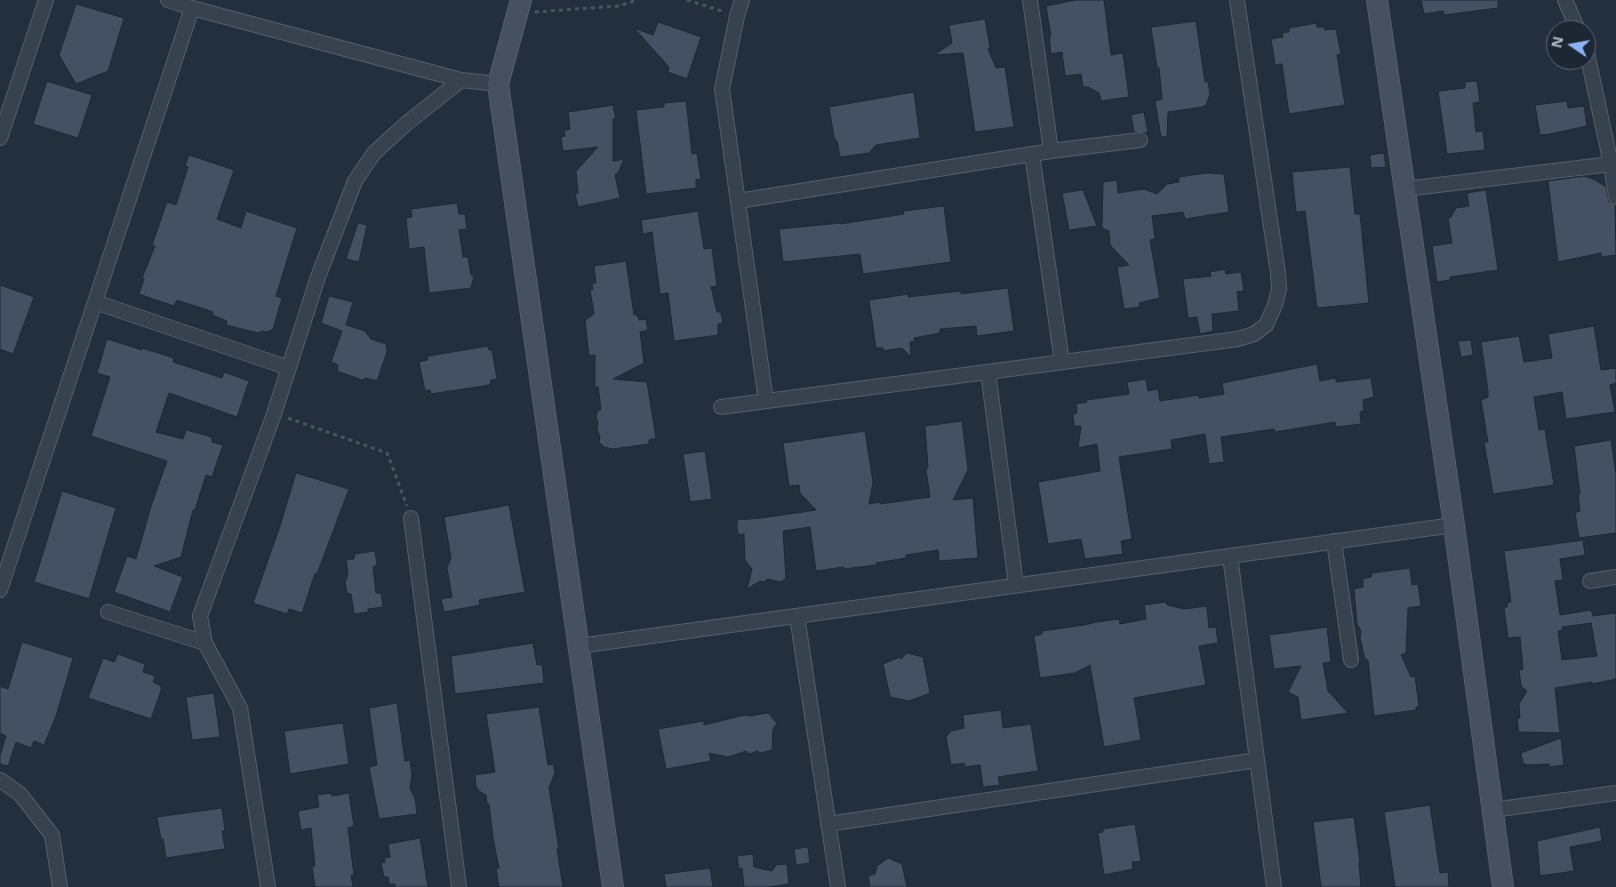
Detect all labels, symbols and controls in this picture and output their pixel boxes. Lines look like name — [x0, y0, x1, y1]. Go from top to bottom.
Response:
north arrow — [1546, 20, 1596, 70]
text: N — [1546, 34, 1567, 50]

